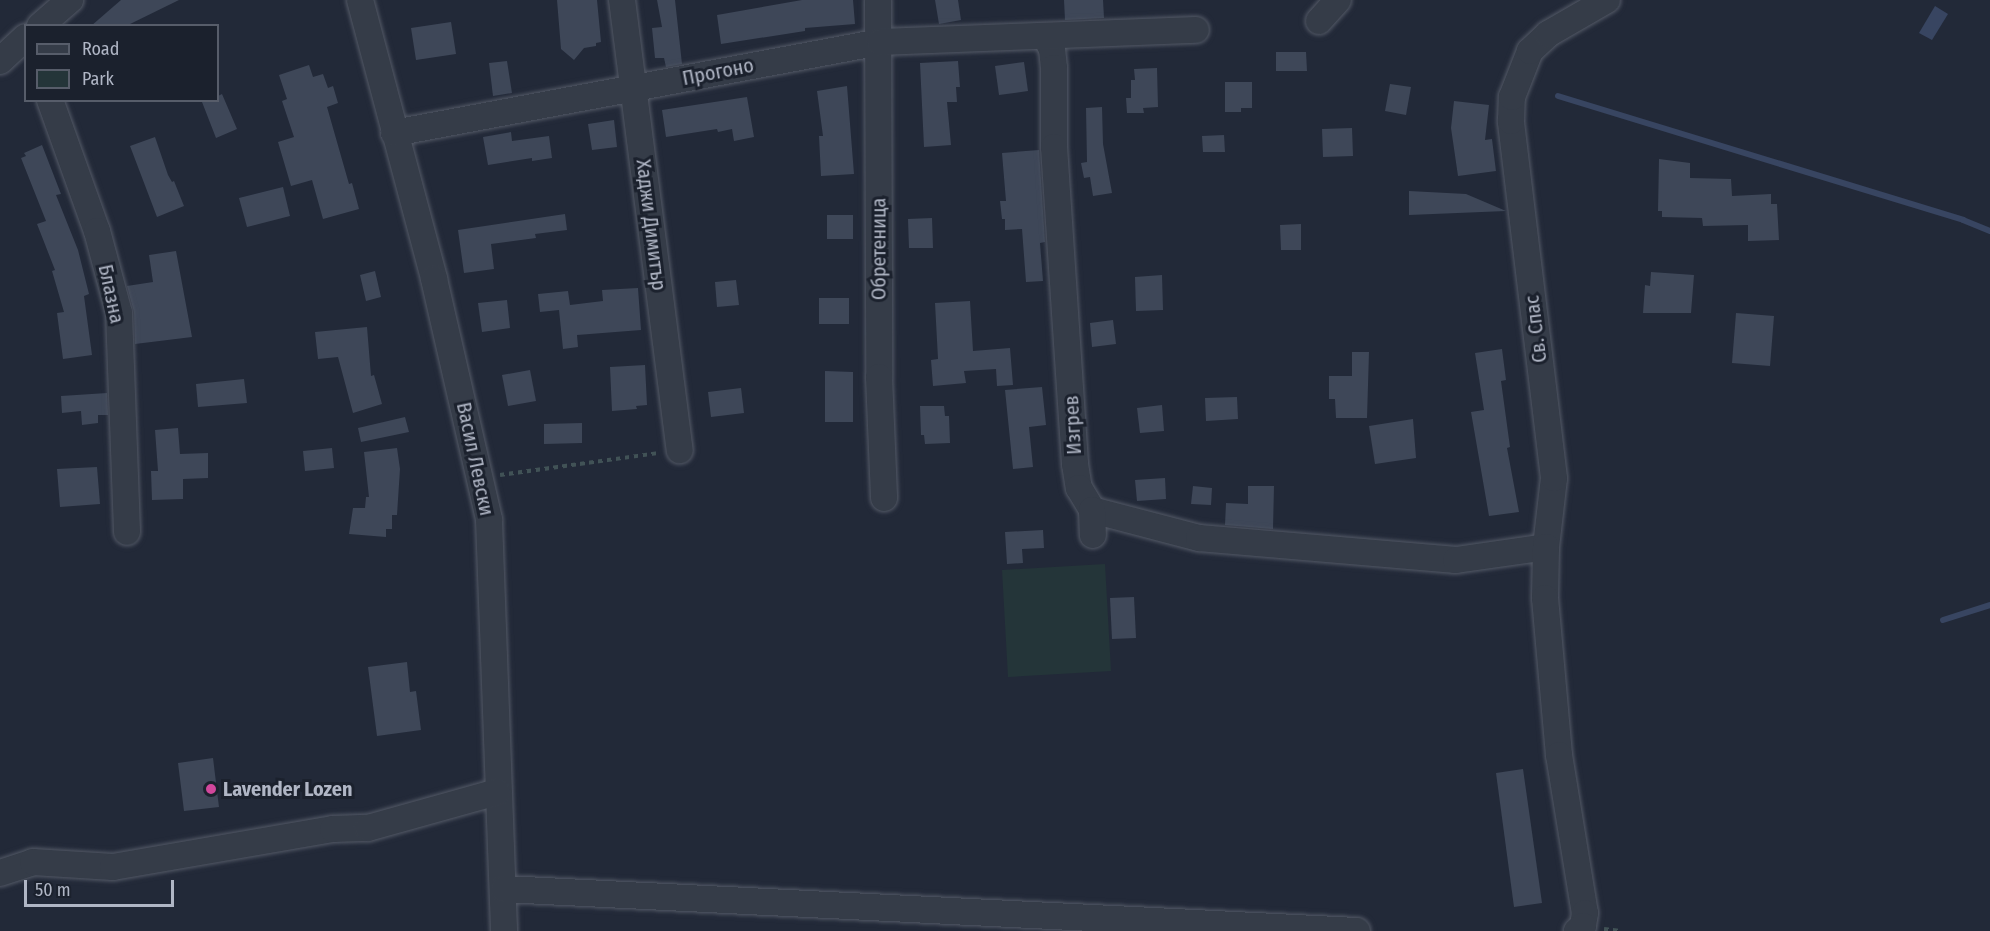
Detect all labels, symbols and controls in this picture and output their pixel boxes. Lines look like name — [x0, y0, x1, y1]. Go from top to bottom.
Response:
legend — [24, 24, 219, 102]
text: Road — [82, 38, 119, 60]
street label: Прогоно — [680, 53, 756, 91]
text: Park — [82, 68, 114, 90]
street label: Хаджи Димитър — [631, 158, 671, 292]
street label: Обретеница — [867, 198, 891, 300]
street label: Блазна — [93, 262, 129, 326]
street label: Св. Спас — [1520, 294, 1552, 364]
street label: Изгрев — [1059, 395, 1087, 455]
street label: Васил Левски — [451, 400, 499, 518]
place label: Lavender Lozen — [223, 777, 352, 801]
marker: Lavender Lozen — [204, 782, 218, 796]
scale bar — [27, 868, 177, 906]
text: 50 m — [35, 879, 71, 901]

